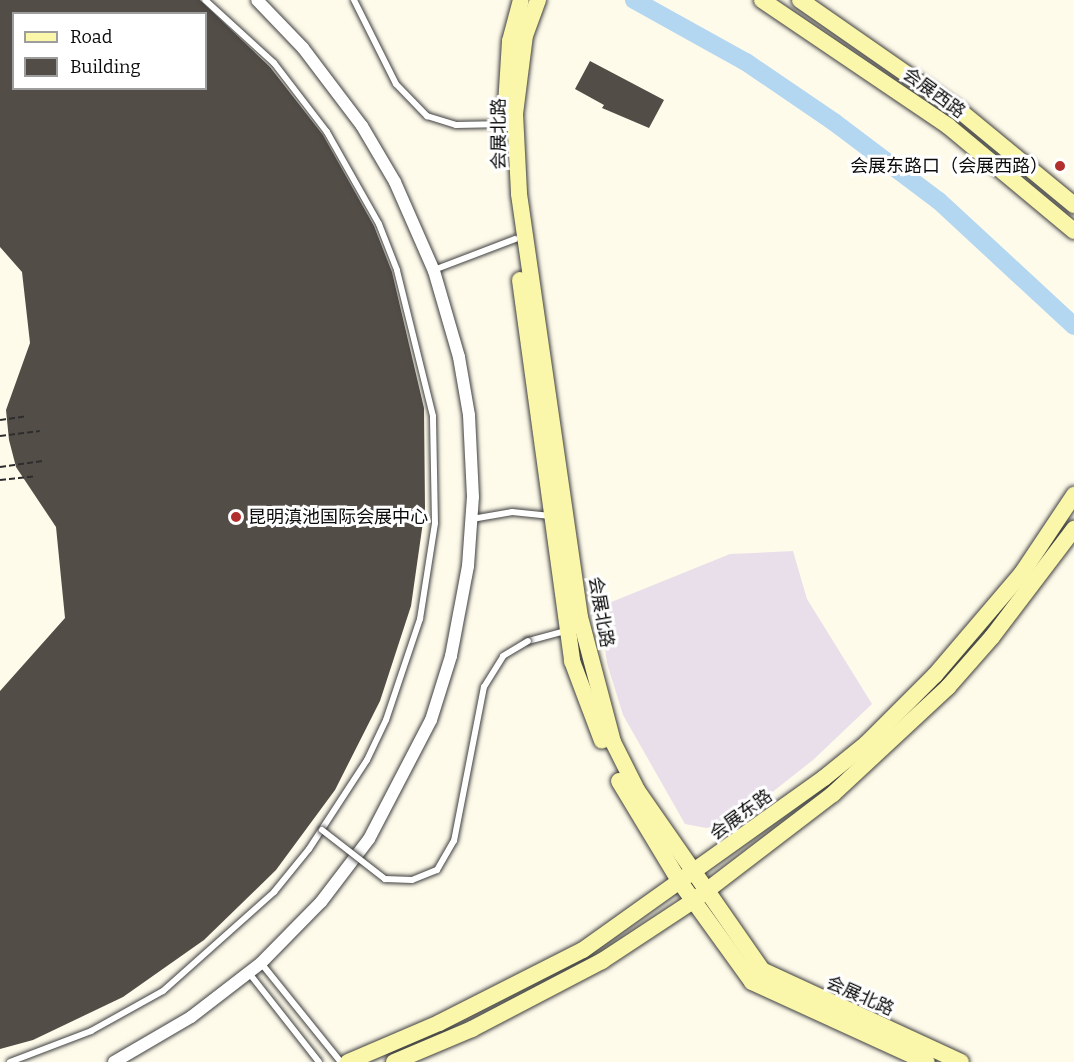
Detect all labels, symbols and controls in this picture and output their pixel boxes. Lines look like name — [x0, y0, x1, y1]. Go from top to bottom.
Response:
legend — [12, 12, 207, 90]
text: Road — [70, 26, 112, 48]
text: Building — [70, 56, 141, 78]
street label: 会展西路 — [899, 63, 969, 123]
street label: 会展北路 — [488, 98, 510, 170]
place label: 会展东路口（会展西路） — [850, 155, 1048, 177]
marker: 会展东路口（会展西路） — [1053, 159, 1067, 173]
place label: 昆明滇池国际会展中心 — [248, 506, 428, 528]
marker: 昆明滇池国际会展中心 — [229, 510, 243, 524]
street label: 会展北路 — [584, 575, 618, 649]
street label: 会展东路 — [706, 785, 776, 845]
street label: 会展北路 — [823, 971, 897, 1021]

